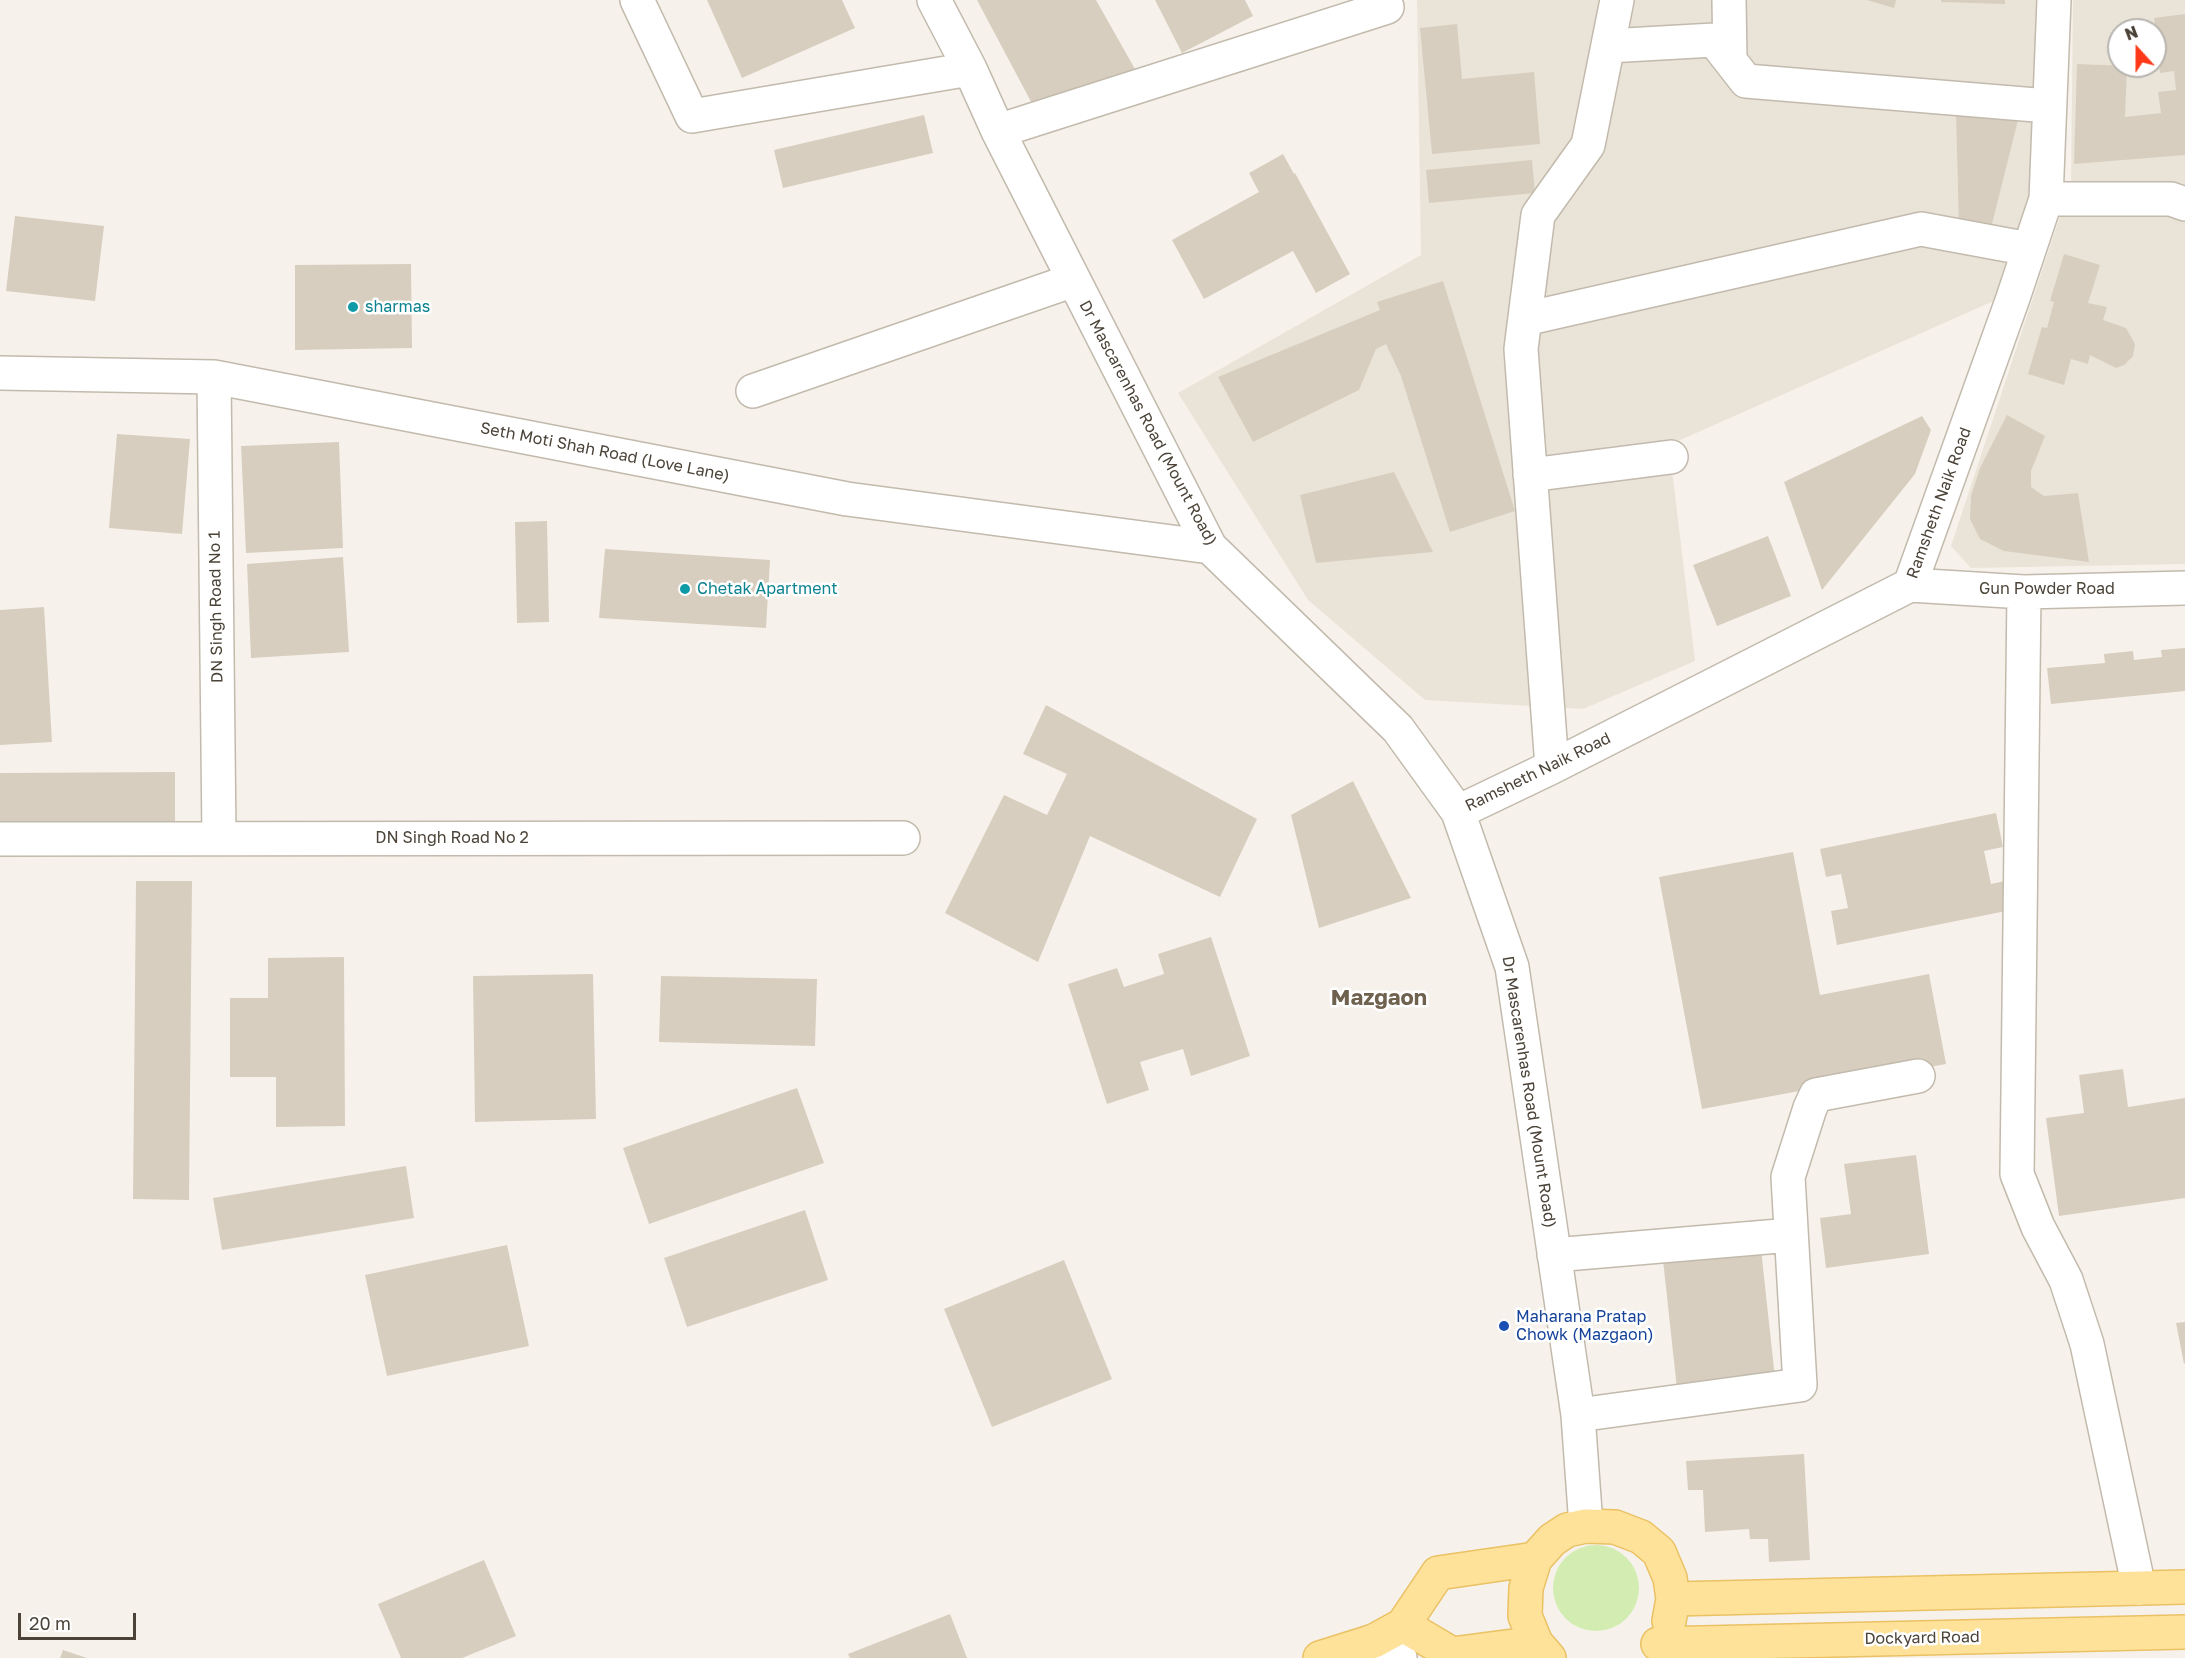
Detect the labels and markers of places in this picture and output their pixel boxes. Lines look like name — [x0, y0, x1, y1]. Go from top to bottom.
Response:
place label: sharmas — [365, 297, 430, 317]
marker: sharmas — [346, 300, 360, 314]
place label: Chetak Apartment — [697, 579, 838, 599]
marker: Chetak Apartment — [678, 582, 692, 596]
place label: Maharana Pratap Chowk (Mazgaon) — [1516, 1307, 1654, 1345]
marker: Maharana Pratap Chowk (Mazgaon) — [1497, 1319, 1511, 1333]

